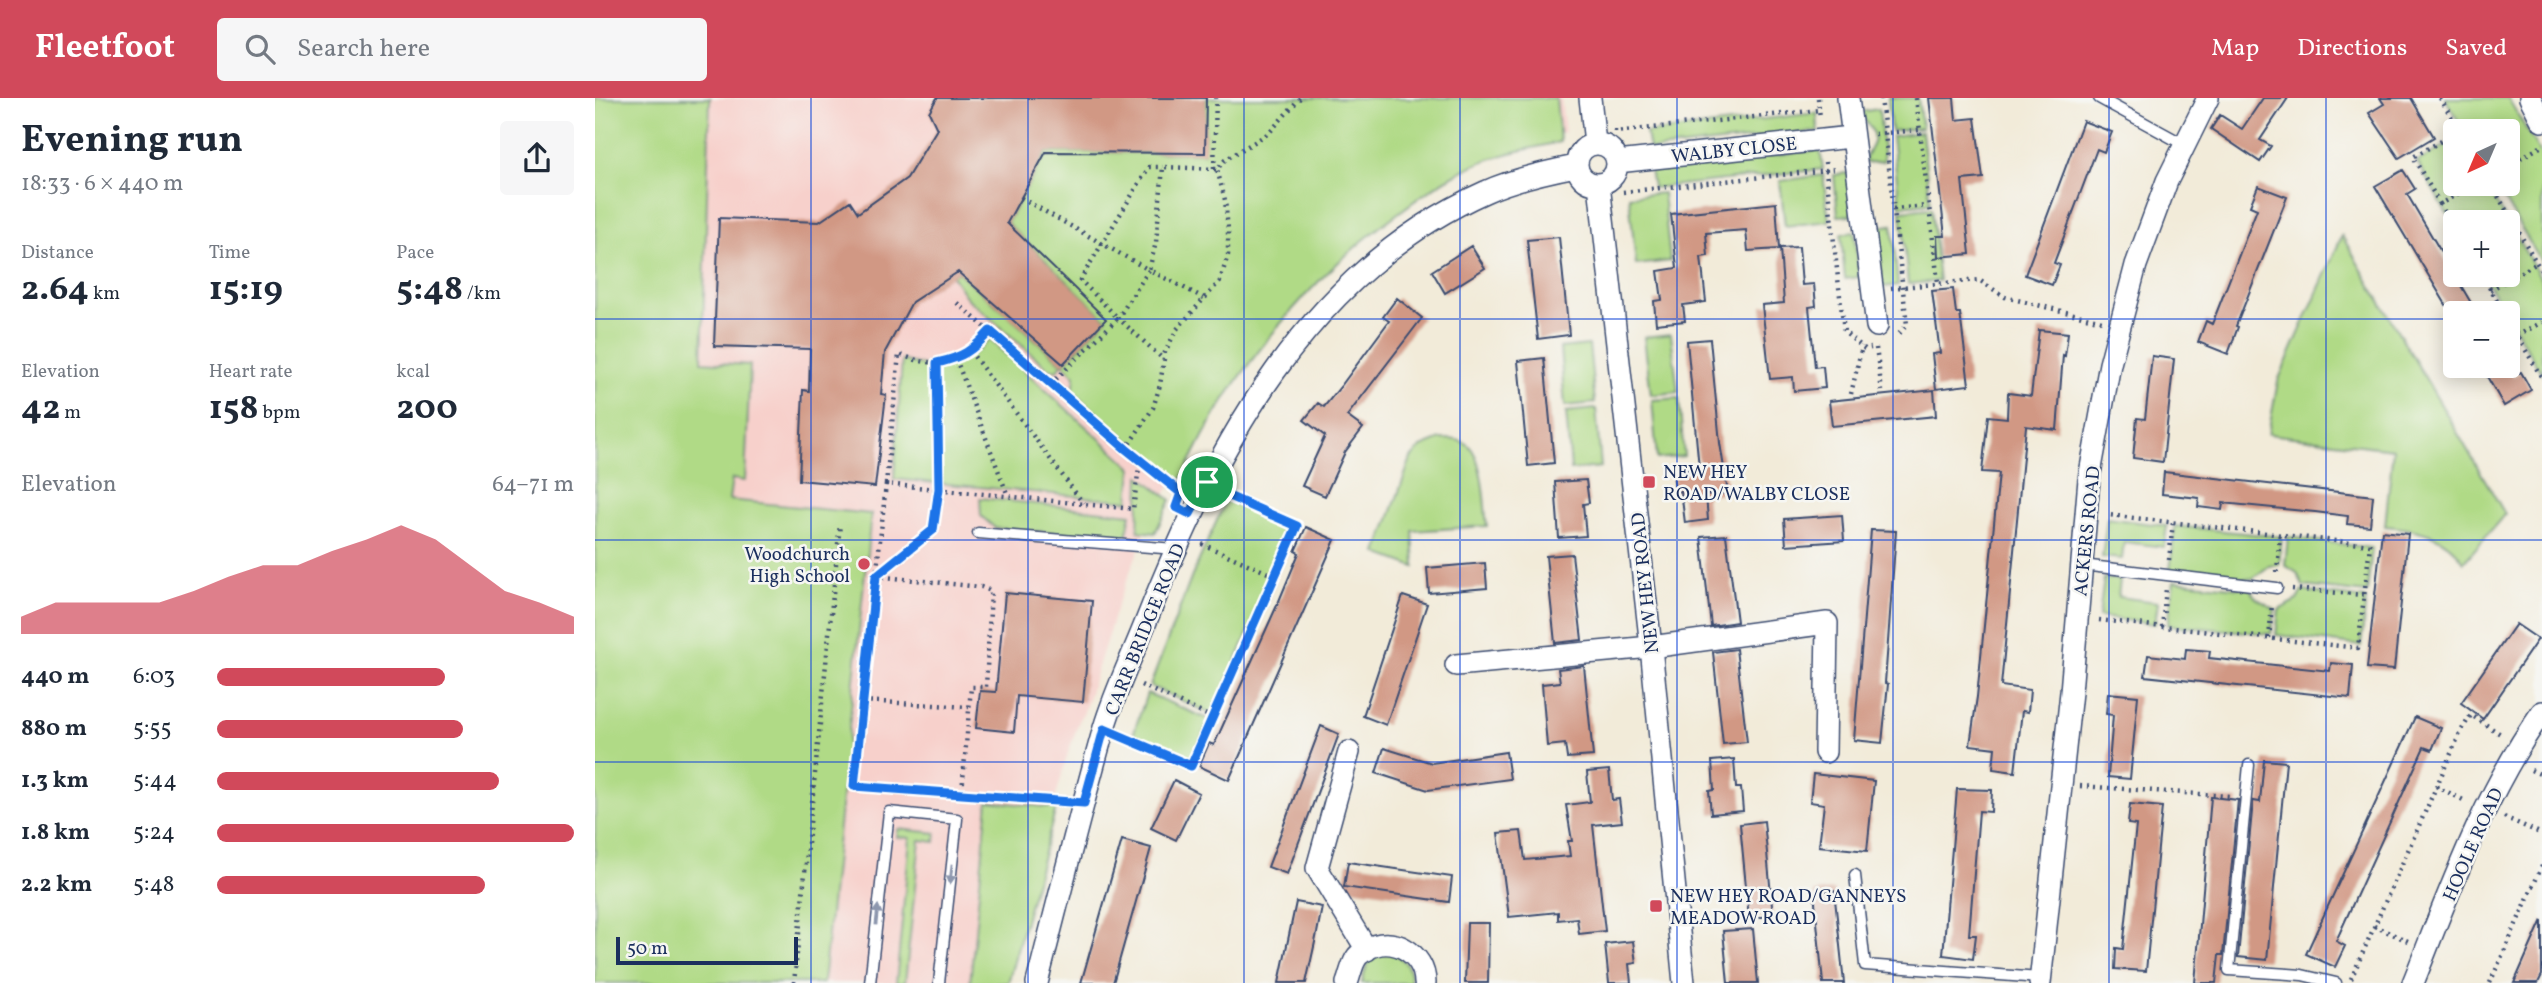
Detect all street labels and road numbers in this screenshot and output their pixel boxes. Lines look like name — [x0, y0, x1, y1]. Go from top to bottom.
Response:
street label: WALBY CLOSE — [1670, 131, 1798, 171]
street label: ACKERS ROAD — [2068, 465, 2108, 598]
street label: NEW HEY ROAD — [1626, 511, 1666, 655]
street label: CARR BRIDGE ROAD — [1099, 540, 1192, 720]
street label: HOOLE ROAD — [2437, 784, 2511, 906]

